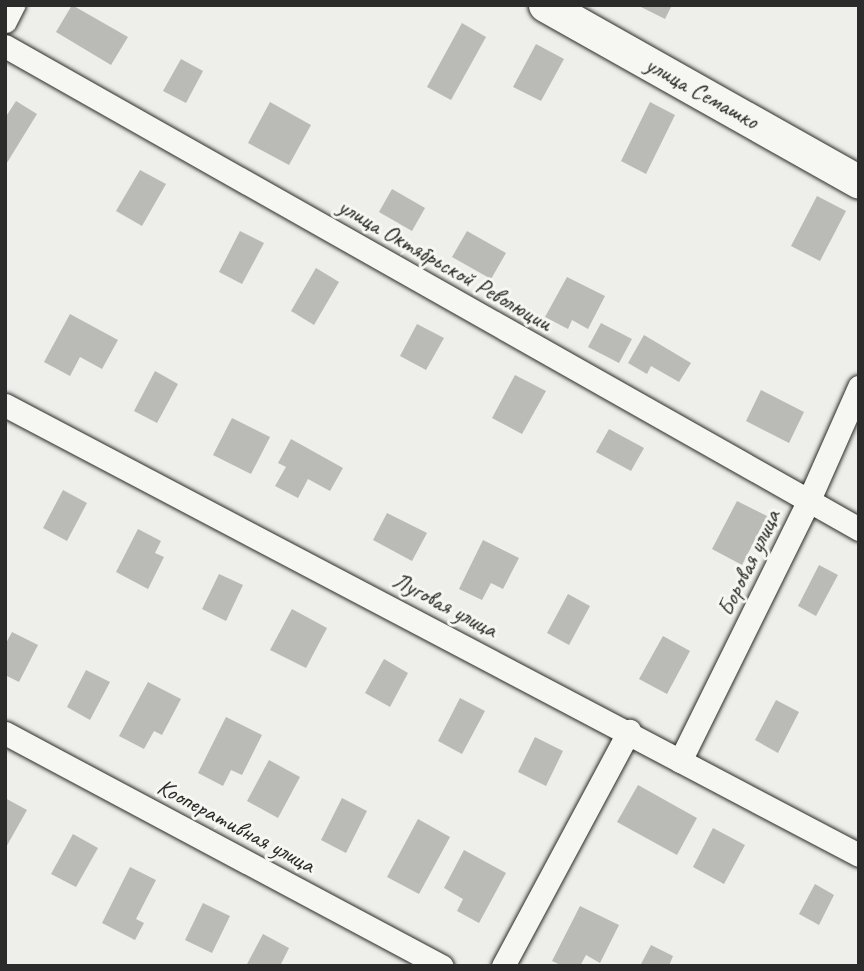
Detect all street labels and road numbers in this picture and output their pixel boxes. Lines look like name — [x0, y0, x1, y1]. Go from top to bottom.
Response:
street label: улица Семашко — [641, 50, 763, 136]
street label: улица Октябрьской Революции — [332, 192, 558, 338]
street label: Боровая улица — [711, 505, 787, 621]
street label: Луговая улица — [387, 565, 503, 645]
street label: Кооперативная улица — [152, 772, 320, 880]

